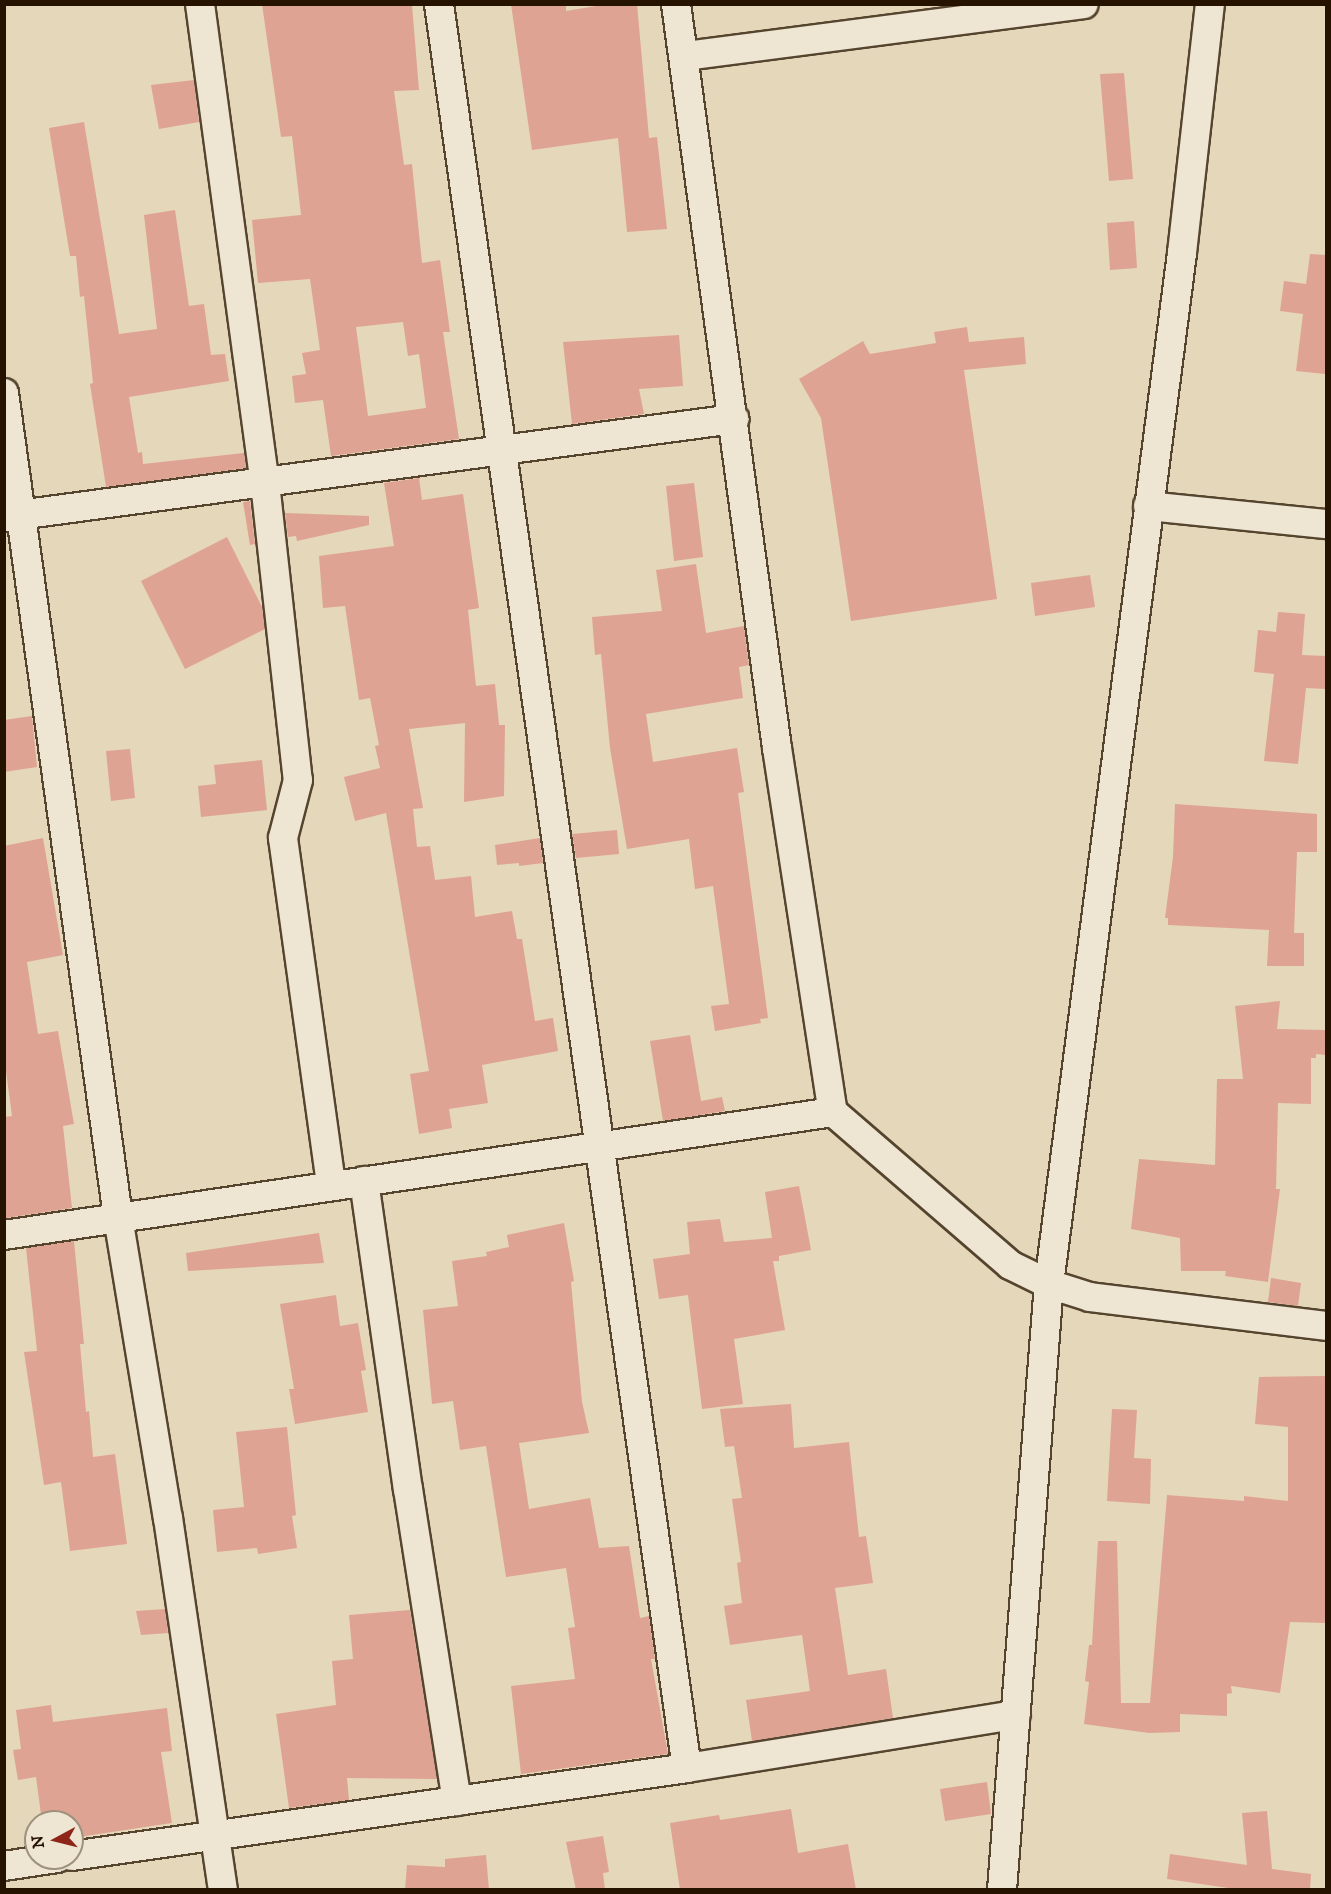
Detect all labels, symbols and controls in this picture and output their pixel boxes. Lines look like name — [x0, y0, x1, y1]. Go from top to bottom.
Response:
north arrow — [24, 1810, 84, 1870]
text: N — [27, 1834, 49, 1850]

